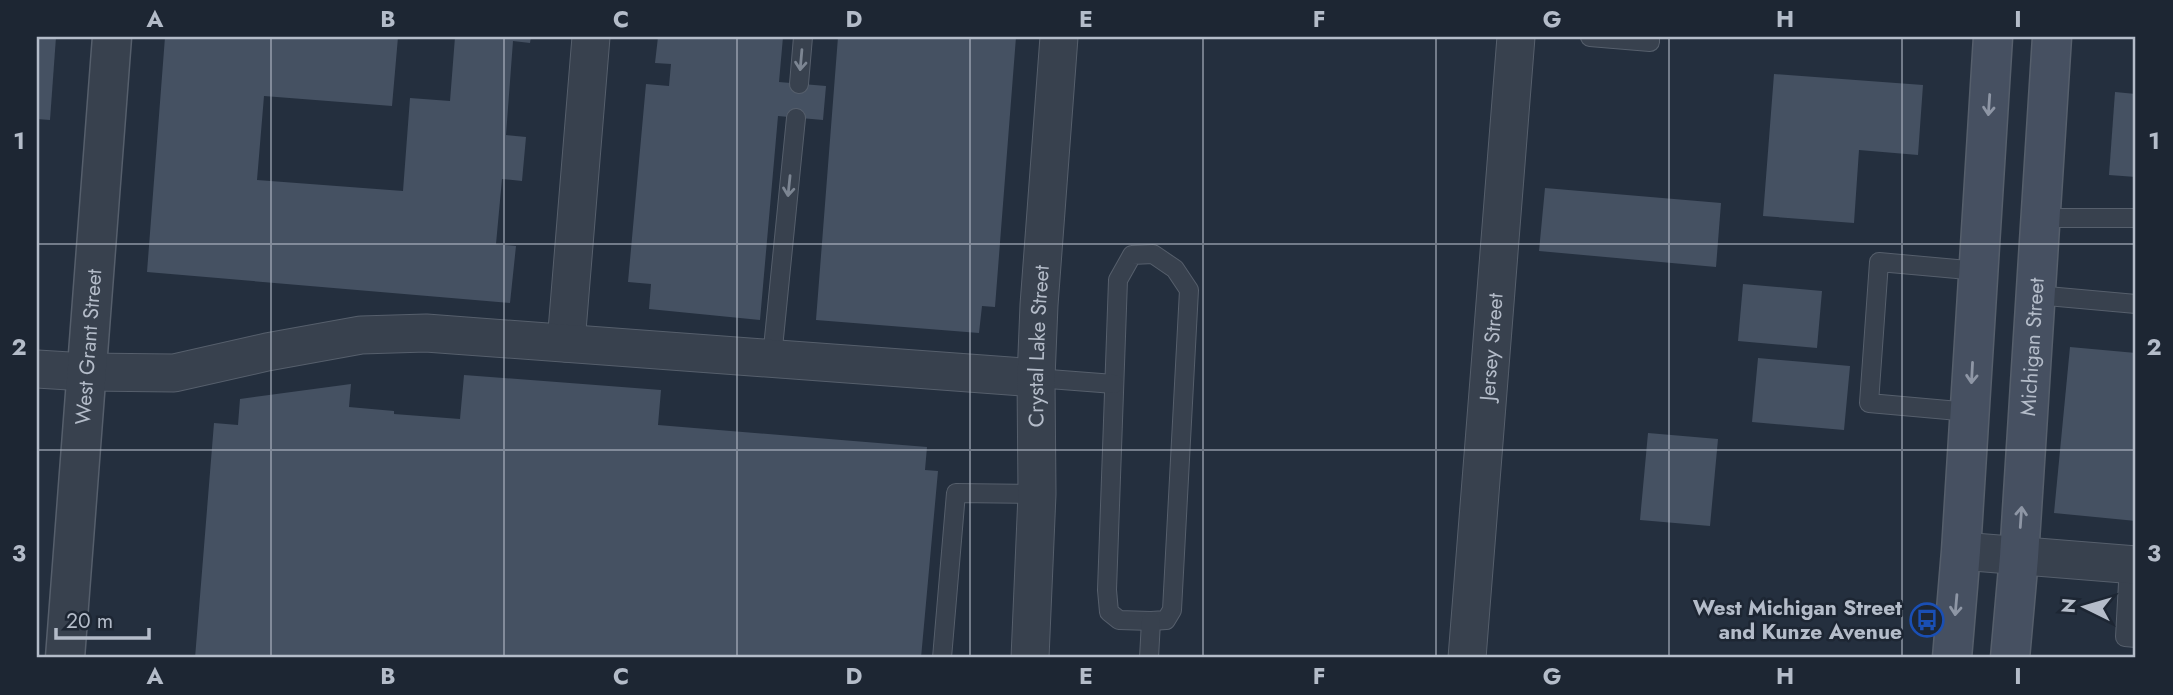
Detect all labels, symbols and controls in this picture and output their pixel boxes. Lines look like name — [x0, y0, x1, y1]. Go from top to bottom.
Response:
text: A — [146, 2, 164, 36]
text: B — [380, 2, 396, 36]
text: C — [613, 2, 629, 36]
text: D — [846, 2, 863, 36]
text: E — [1079, 2, 1093, 36]
text: F — [1313, 2, 1325, 36]
text: G — [1543, 2, 1561, 36]
text: H — [1776, 2, 1794, 36]
text: I — [2014, 2, 2022, 36]
one-way arrow — [794, 48, 807, 71]
one-way arrow — [1982, 93, 1995, 116]
text: 1 — [13, 124, 25, 158]
text: 1 — [2148, 124, 2160, 158]
one-way arrow — [783, 174, 796, 197]
street label: Crystal Lake Street — [1021, 264, 1057, 427]
street label: West Grant Street — [68, 268, 109, 426]
street label: Michigan Street — [2013, 277, 2052, 417]
street label: Jersey Street — [1472, 292, 1511, 405]
text: 2 — [11, 330, 27, 364]
text: 2 — [2146, 330, 2162, 364]
one-way arrow — [1966, 361, 1979, 384]
one-way arrow — [2015, 506, 2028, 529]
text: 3 — [12, 536, 26, 570]
text: 3 — [2147, 536, 2161, 570]
north arrow — [2050, 572, 2120, 642]
place label: West Michigan Street and Kunze Avenue — [1693, 593, 1902, 647]
one-way arrow — [1949, 593, 1962, 616]
scale bar — [56, 597, 149, 641]
text: N — [2054, 597, 2083, 614]
bus stop icon: West Michigan Street and Kunze Avenue — [1908, 601, 1946, 639]
text: 20 m — [66, 606, 113, 636]
text: A — [146, 659, 164, 693]
text: B — [380, 659, 396, 693]
text: C — [613, 659, 629, 693]
text: D — [846, 659, 863, 693]
text: E — [1079, 659, 1093, 693]
text: F — [1313, 659, 1325, 693]
text: G — [1543, 659, 1561, 693]
text: H — [1776, 659, 1794, 693]
text: I — [2014, 659, 2022, 693]

